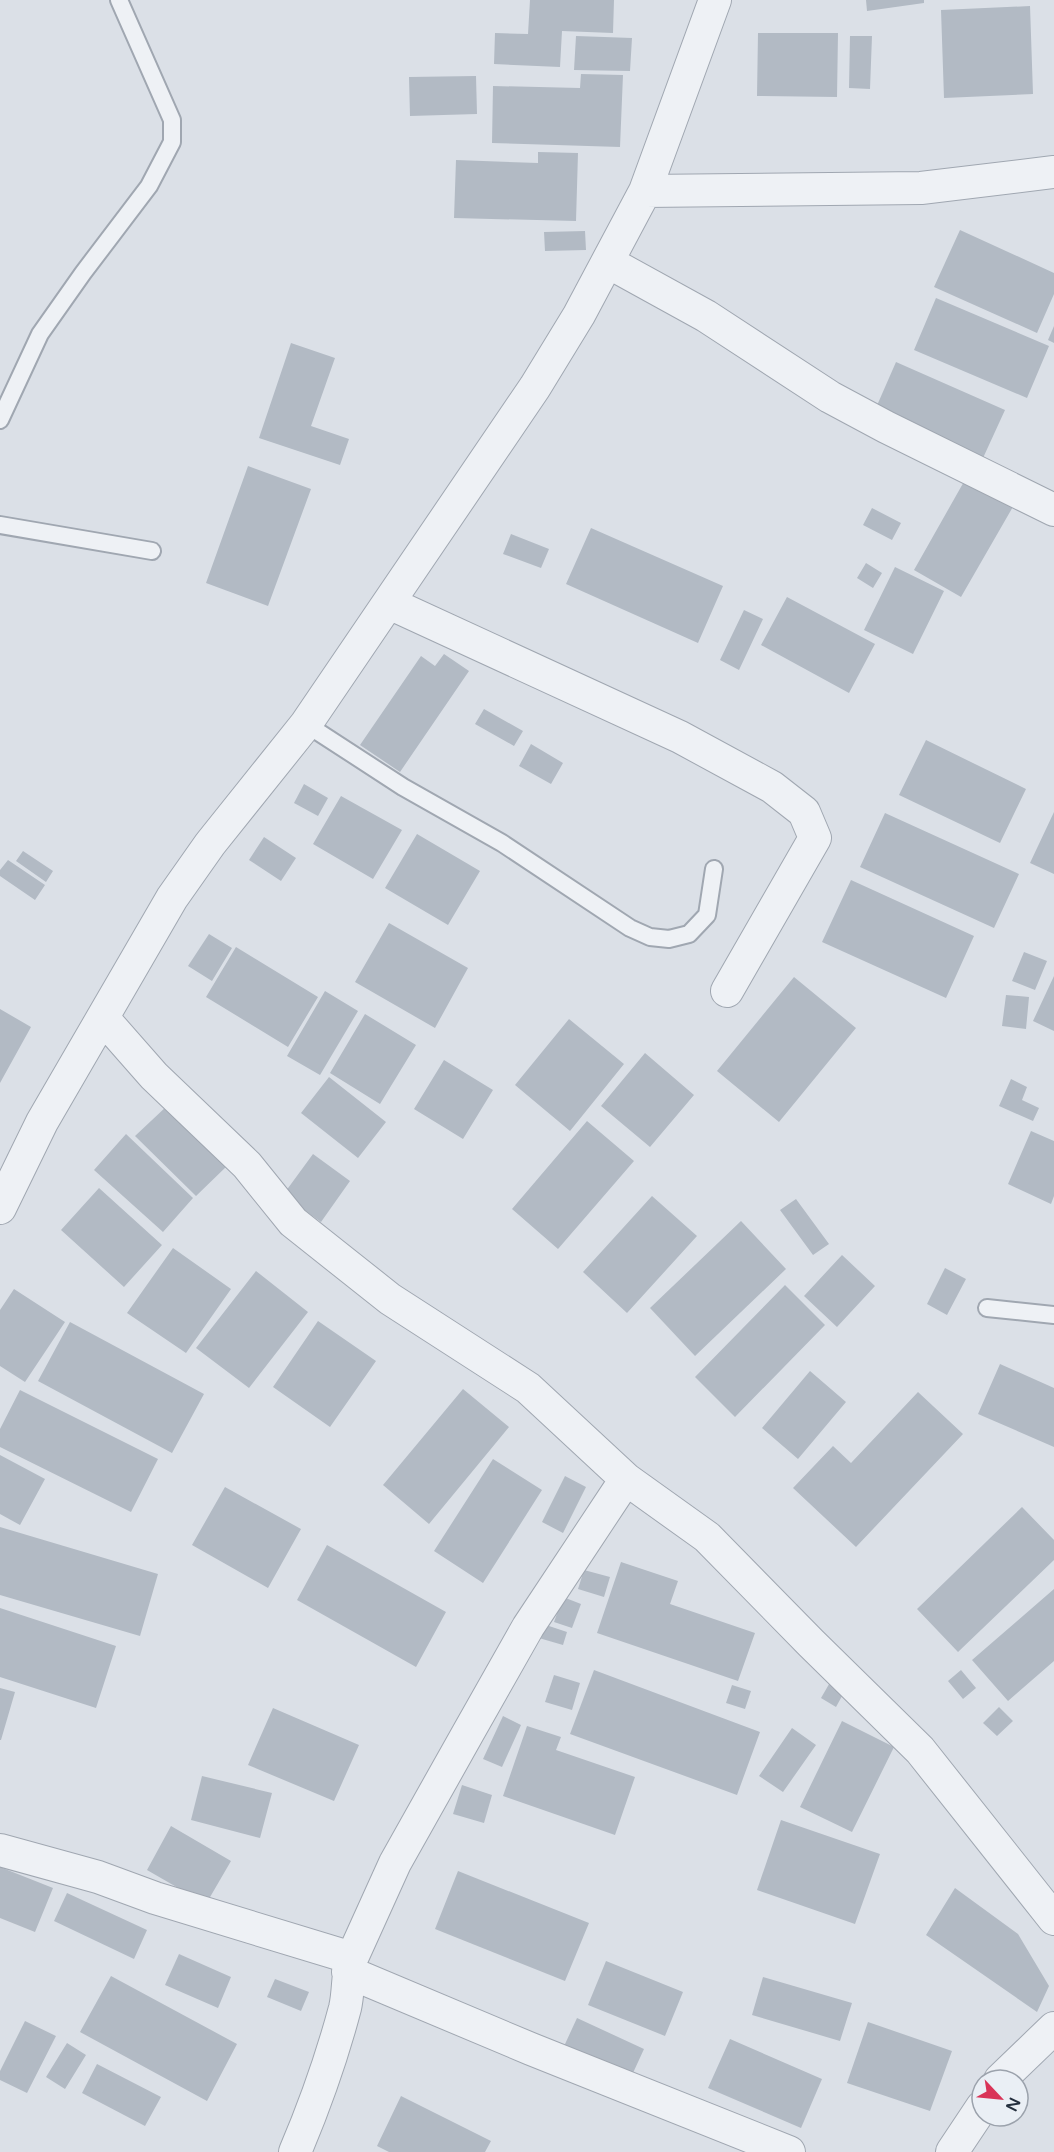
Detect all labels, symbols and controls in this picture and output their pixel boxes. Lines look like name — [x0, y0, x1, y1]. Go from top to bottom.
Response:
north arrow — [970, 2068, 1030, 2128]
text: N — [1001, 2094, 1024, 2114]

